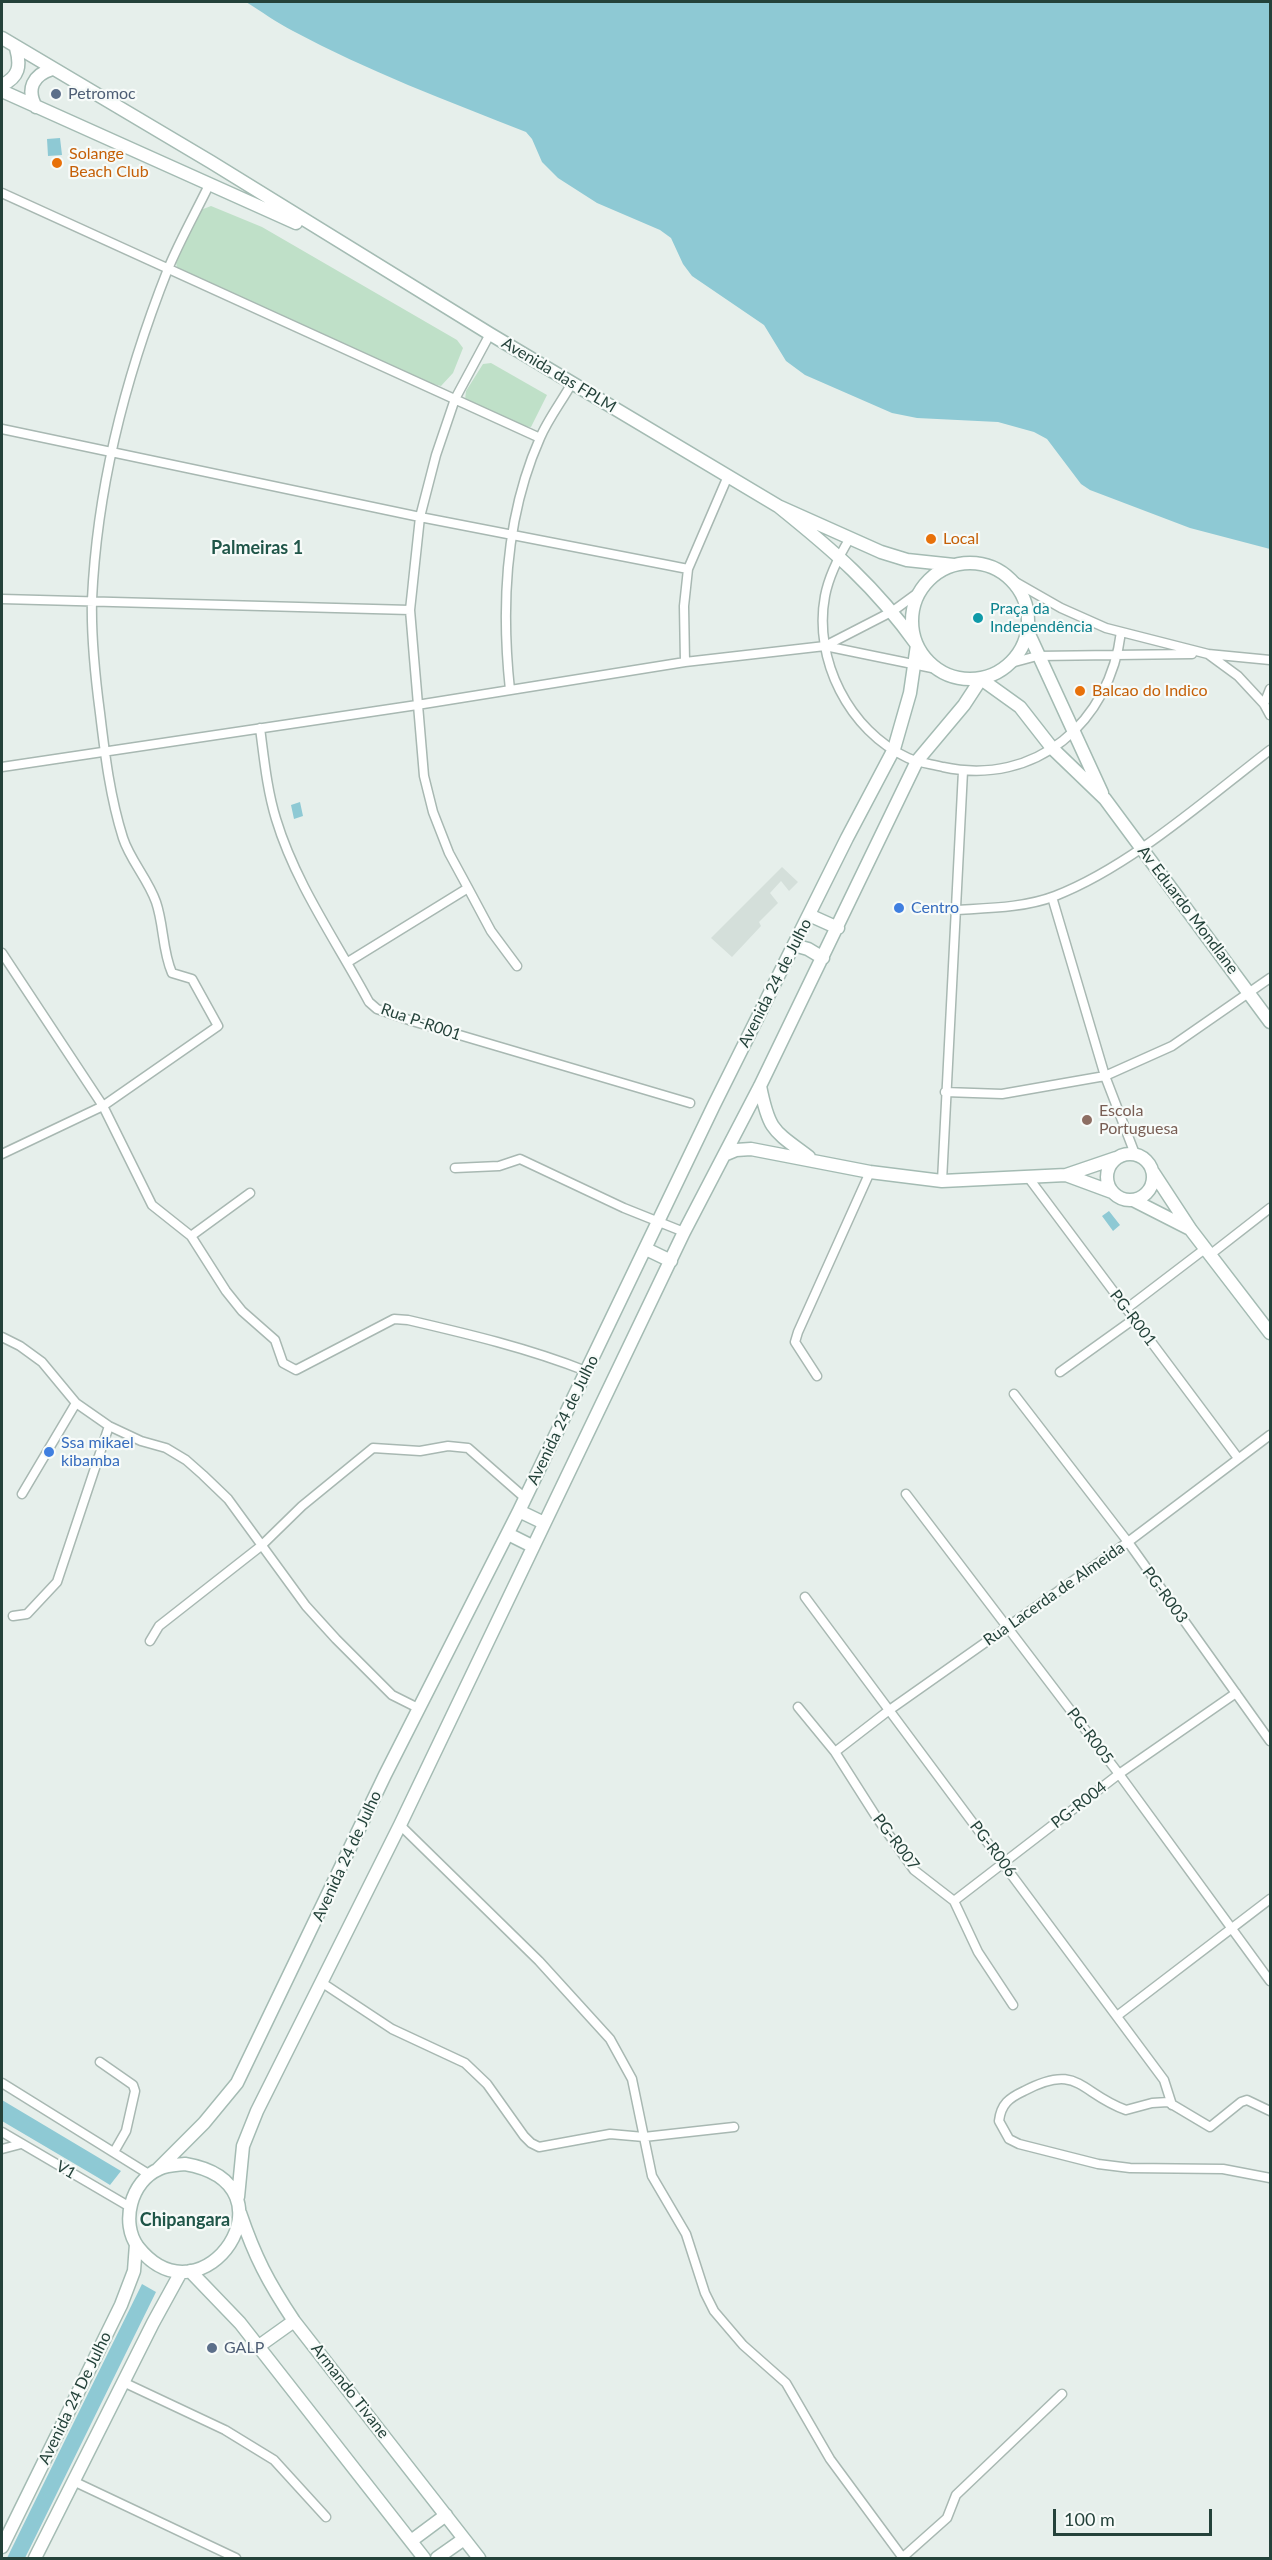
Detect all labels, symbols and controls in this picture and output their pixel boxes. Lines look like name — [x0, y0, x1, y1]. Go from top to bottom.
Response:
place label: Petromoc — [68, 84, 136, 104]
marker: Petromoc — [49, 87, 63, 101]
place label: Solange Beach Club — [69, 144, 149, 182]
marker: Solange Beach Club — [50, 156, 64, 170]
street label: Avenida das FPLM — [498, 333, 620, 417]
place label: Local — [943, 529, 979, 549]
marker: Local — [924, 532, 938, 546]
district label: Palmeiras 1 — [211, 537, 303, 559]
place label: Praça da Independência — [990, 599, 1093, 637]
marker: Praça da Independência — [971, 611, 985, 625]
place label: Balcao do Indico — [1092, 681, 1207, 701]
marker: Balcao do Indico — [1073, 684, 1087, 698]
street label: Av Eduardo Mondlane — [1134, 842, 1242, 978]
place label: Centro — [911, 898, 959, 918]
marker: Centro — [892, 901, 906, 915]
street label: Avenida 24 de Julho — [734, 915, 816, 1051]
street label: Rua P-R001 — [378, 999, 464, 1045]
place label: Escola Portuguesa — [1099, 1101, 1178, 1139]
marker: Escola Portuguesa — [1080, 1113, 1094, 1127]
street label: PG-R001 — [1106, 1286, 1160, 1350]
street label: Avenida 24 de Julho — [523, 1352, 603, 1488]
place label: Ssa mikael kibamba — [61, 1433, 134, 1471]
marker: Ssa mikael kibamba — [42, 1445, 56, 1459]
street label: Rua Lacerda de Almeida — [980, 1538, 1128, 1650]
street label: PG-R003 — [1138, 1563, 1192, 1627]
street label: PG-R005 — [1063, 1704, 1117, 1768]
street label: PG-R004 — [1047, 1777, 1111, 1833]
street label: Avenida 24 de Julho — [308, 1788, 386, 1924]
street label: PG-R007 — [869, 1810, 923, 1874]
street label: PG-R006 — [966, 1817, 1020, 1881]
street label: V1 — [52, 2157, 80, 2183]
district label: Chipangara — [140, 2209, 230, 2231]
street label: Avenida 24 De Julho — [35, 2329, 115, 2467]
place label: GALP — [224, 2338, 264, 2358]
street label: Armando Tivane — [307, 2340, 393, 2442]
marker: GALP — [205, 2341, 219, 2355]
scale bar — [1056, 2497, 1215, 2535]
text: 100 m — [1064, 2508, 1115, 2530]

